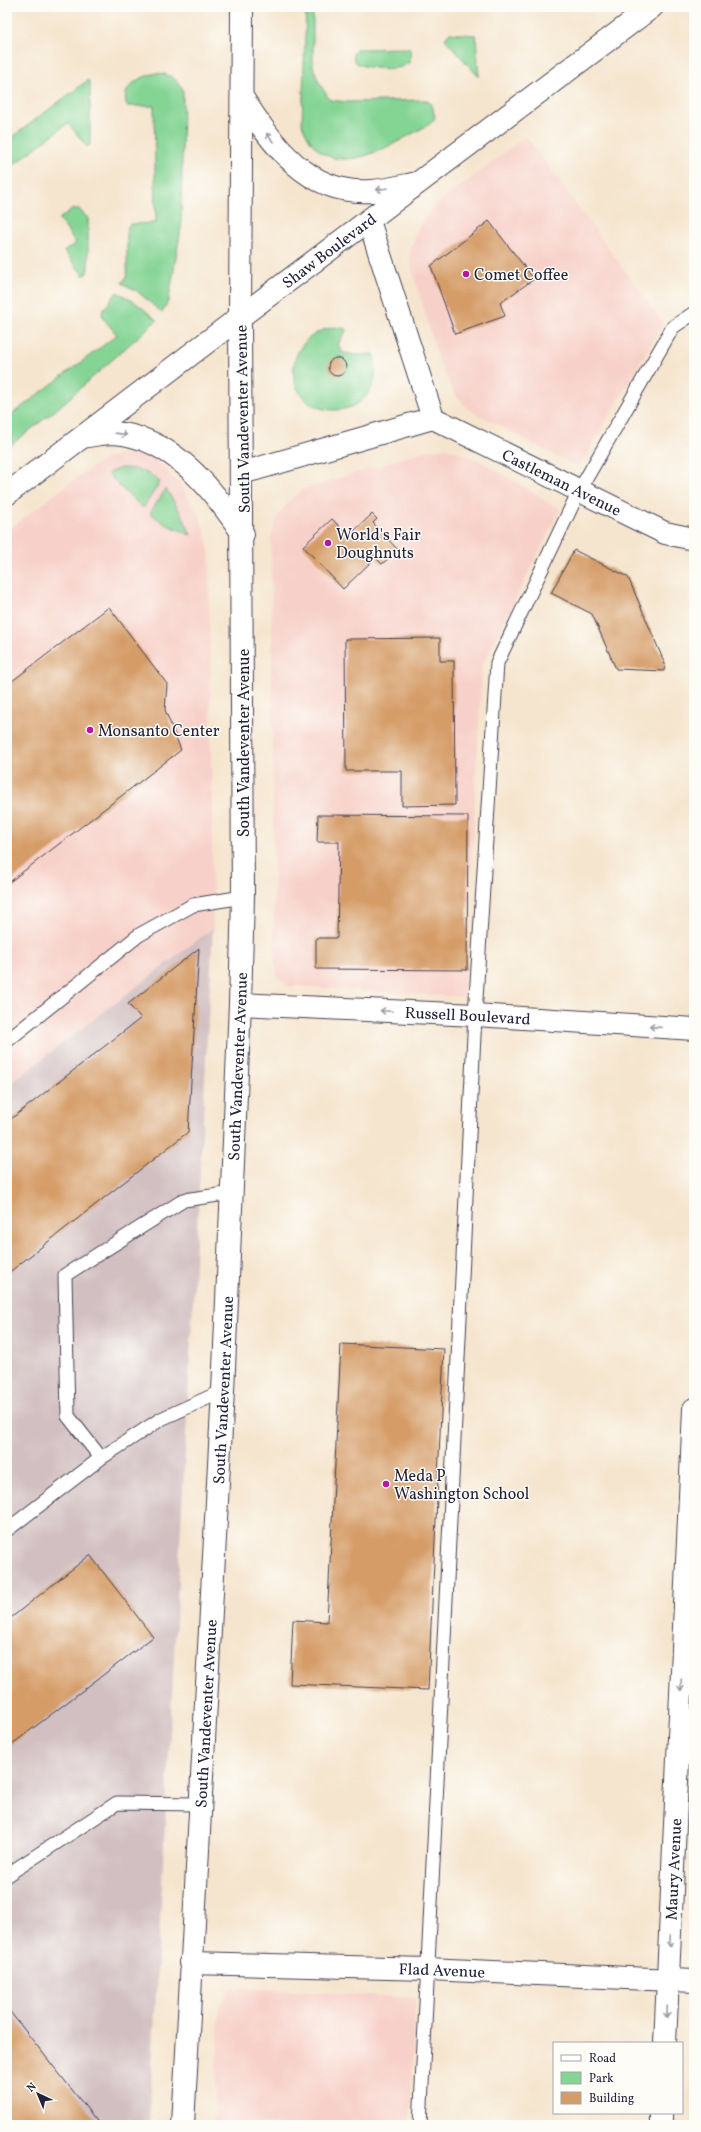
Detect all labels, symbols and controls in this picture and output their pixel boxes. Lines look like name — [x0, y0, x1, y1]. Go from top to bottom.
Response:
one-way arrow — [266, 133, 274, 144]
one-way arrow — [376, 185, 389, 193]
street label: Shaw Boulevard — [278, 209, 382, 295]
place label: Comet Coffee — [474, 265, 568, 287]
marker: Comet Coffee — [461, 269, 471, 279]
street label: South Vandeventer Avenue — [231, 325, 257, 513]
one-way arrow — [114, 430, 127, 438]
street label: Castleman Avenue — [498, 445, 624, 523]
place label: World's Fair Doughnuts — [336, 525, 421, 565]
marker: World's Fair Doughnuts — [323, 538, 333, 548]
street label: South Vandeventer Avenue — [234, 649, 256, 837]
place label: Monsanto Center — [98, 721, 220, 743]
marker: Monsanto Center — [85, 725, 95, 735]
street label: South Vandeventer Avenue — [224, 972, 254, 1161]
street label: Russell Boulevard — [404, 1003, 531, 1032]
one-way arrow — [380, 1007, 393, 1014]
one-way arrow — [649, 1023, 662, 1030]
street label: South Vandeventer Avenue — [209, 1295, 240, 1485]
place label: Meda P Washington School — [394, 1466, 530, 1506]
marker: Meda P Washington School — [381, 1479, 391, 1489]
street label: South Vandeventer Avenue — [191, 1619, 224, 1809]
one-way arrow — [678, 1678, 685, 1691]
street label: Maury Avenue — [662, 1818, 688, 1921]
one-way arrow — [667, 1934, 674, 1947]
street label: Flad Avenue — [398, 1959, 485, 1985]
one-way arrow — [663, 2005, 670, 2018]
legend — [553, 2042, 683, 2114]
text: Road — [589, 2051, 616, 2067]
text: Park — [589, 2071, 614, 2087]
north arrow — [18, 2074, 58, 2114]
text: N — [24, 2080, 40, 2096]
text: Building — [589, 2091, 634, 2107]

